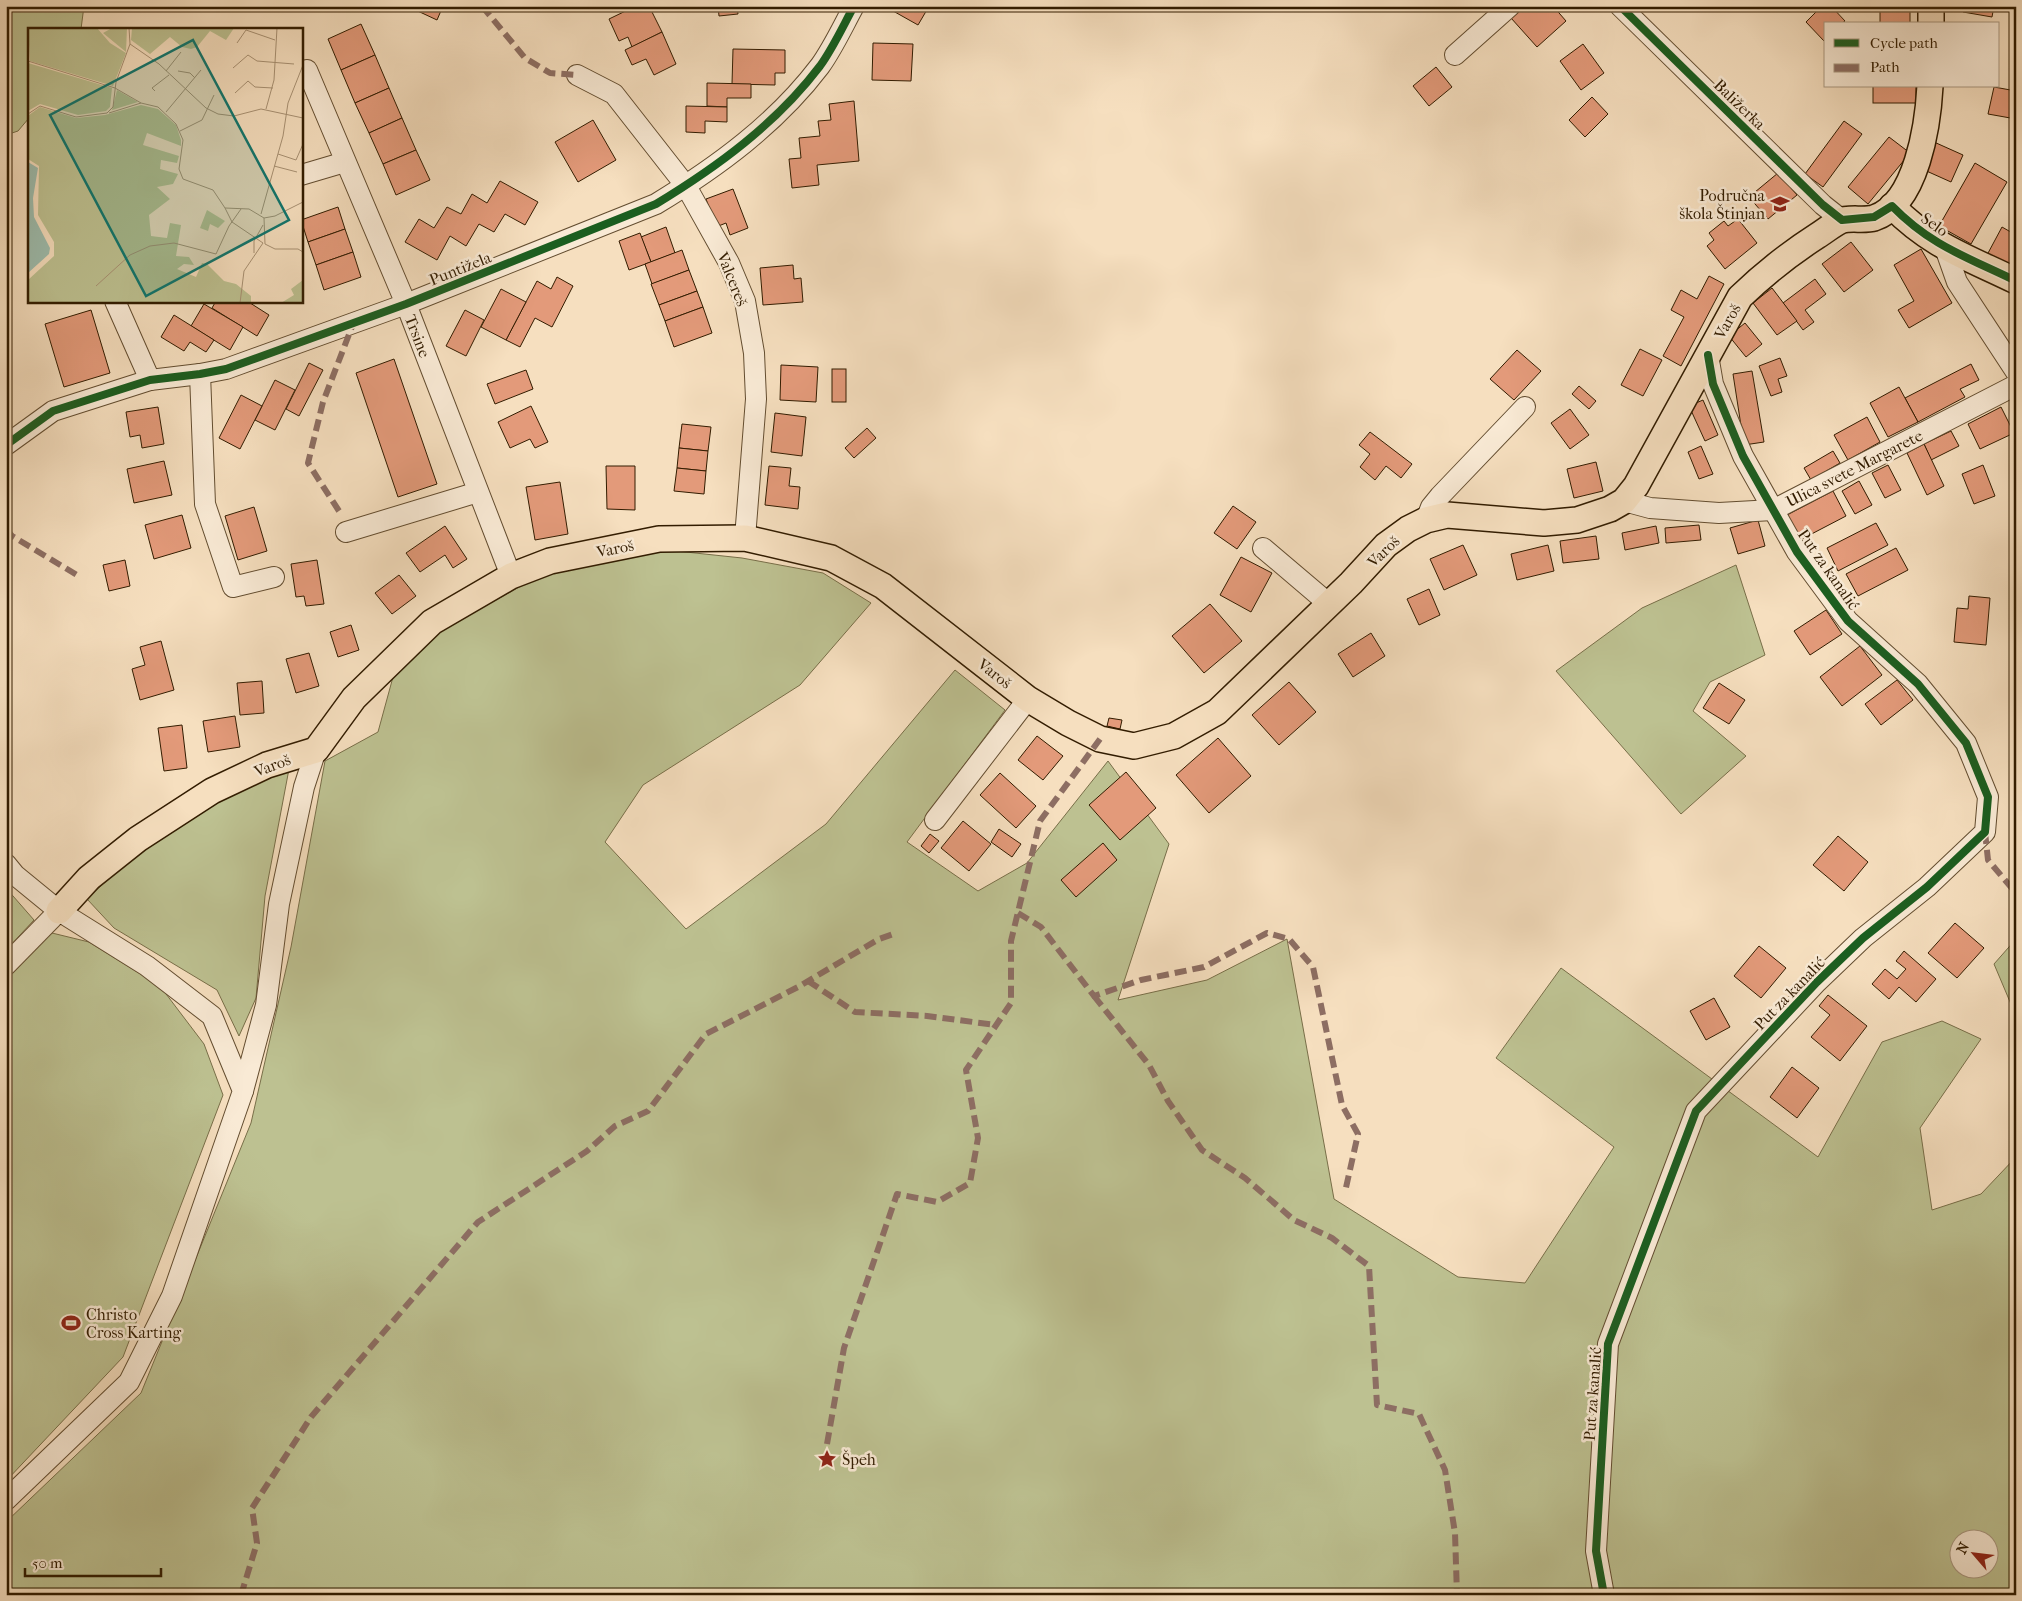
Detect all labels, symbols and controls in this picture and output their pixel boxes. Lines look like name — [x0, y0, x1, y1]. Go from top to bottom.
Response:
legend — [1824, 22, 2000, 88]
inset map — [28, 28, 302, 302]
text: Cycle path — [1870, 34, 1938, 52]
text: Path — [1870, 58, 1900, 76]
street label: Baližerka — [1710, 75, 1770, 134]
place label: Područna škola Štinjan — [1679, 186, 1766, 223]
school or university icon: Područna škola Štinjan — [1769, 193, 1791, 215]
street label: Selo — [1918, 208, 1952, 240]
street label: Puntižela — [426, 247, 494, 289]
street label: Valcereš — [713, 248, 752, 309]
street label: Varoš — [1710, 300, 1745, 343]
street label: Trsine — [401, 312, 434, 360]
street label: Ulica svete Margarete — [1783, 426, 1926, 511]
street label: Put za kanalić — [1794, 525, 1863, 613]
street label: Varoš — [1363, 531, 1404, 572]
street label: Varoš — [594, 536, 635, 562]
street label: Varoš — [973, 654, 1015, 692]
street label: Varoš — [250, 750, 293, 781]
street label: Put za kanalić — [1750, 953, 1829, 1034]
place label: Christo Cross Karting — [86, 1305, 182, 1342]
sports icon: Christo Cross Karting — [60, 1312, 82, 1334]
street label: Put za kanalić — [1580, 1346, 1605, 1442]
place icon: Špeh — [816, 1448, 838, 1470]
place label: Špeh — [842, 1449, 876, 1469]
north arrow — [1950, 1528, 2000, 1578]
text: N — [1953, 1539, 1973, 1557]
scale bar — [25, 1546, 161, 1578]
text: 50 m — [32, 1554, 63, 1572]

